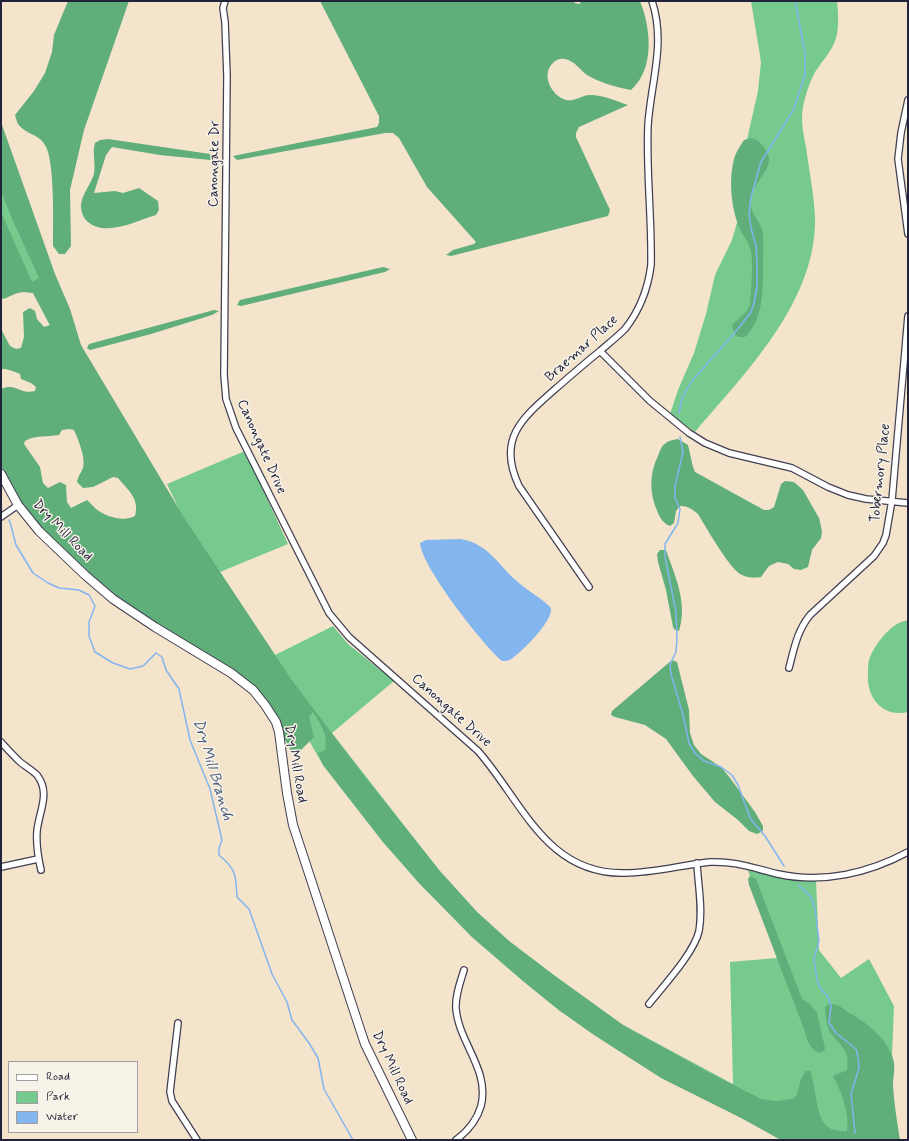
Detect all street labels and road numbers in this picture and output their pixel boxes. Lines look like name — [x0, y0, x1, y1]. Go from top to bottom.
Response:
street label: Canongate Dr — [206, 121, 224, 207]
street label: Braemar Place — [542, 312, 622, 386]
street label: Canongate Drive — [233, 397, 289, 497]
street label: Tobermory Place — [867, 423, 895, 523]
street label: Dry Mill Road — [28, 497, 96, 565]
street label: Canongate Drive — [408, 671, 494, 751]
street label: Dry Mill Road — [280, 724, 310, 804]
street label: Dry Mill Road — [368, 1029, 416, 1107]

